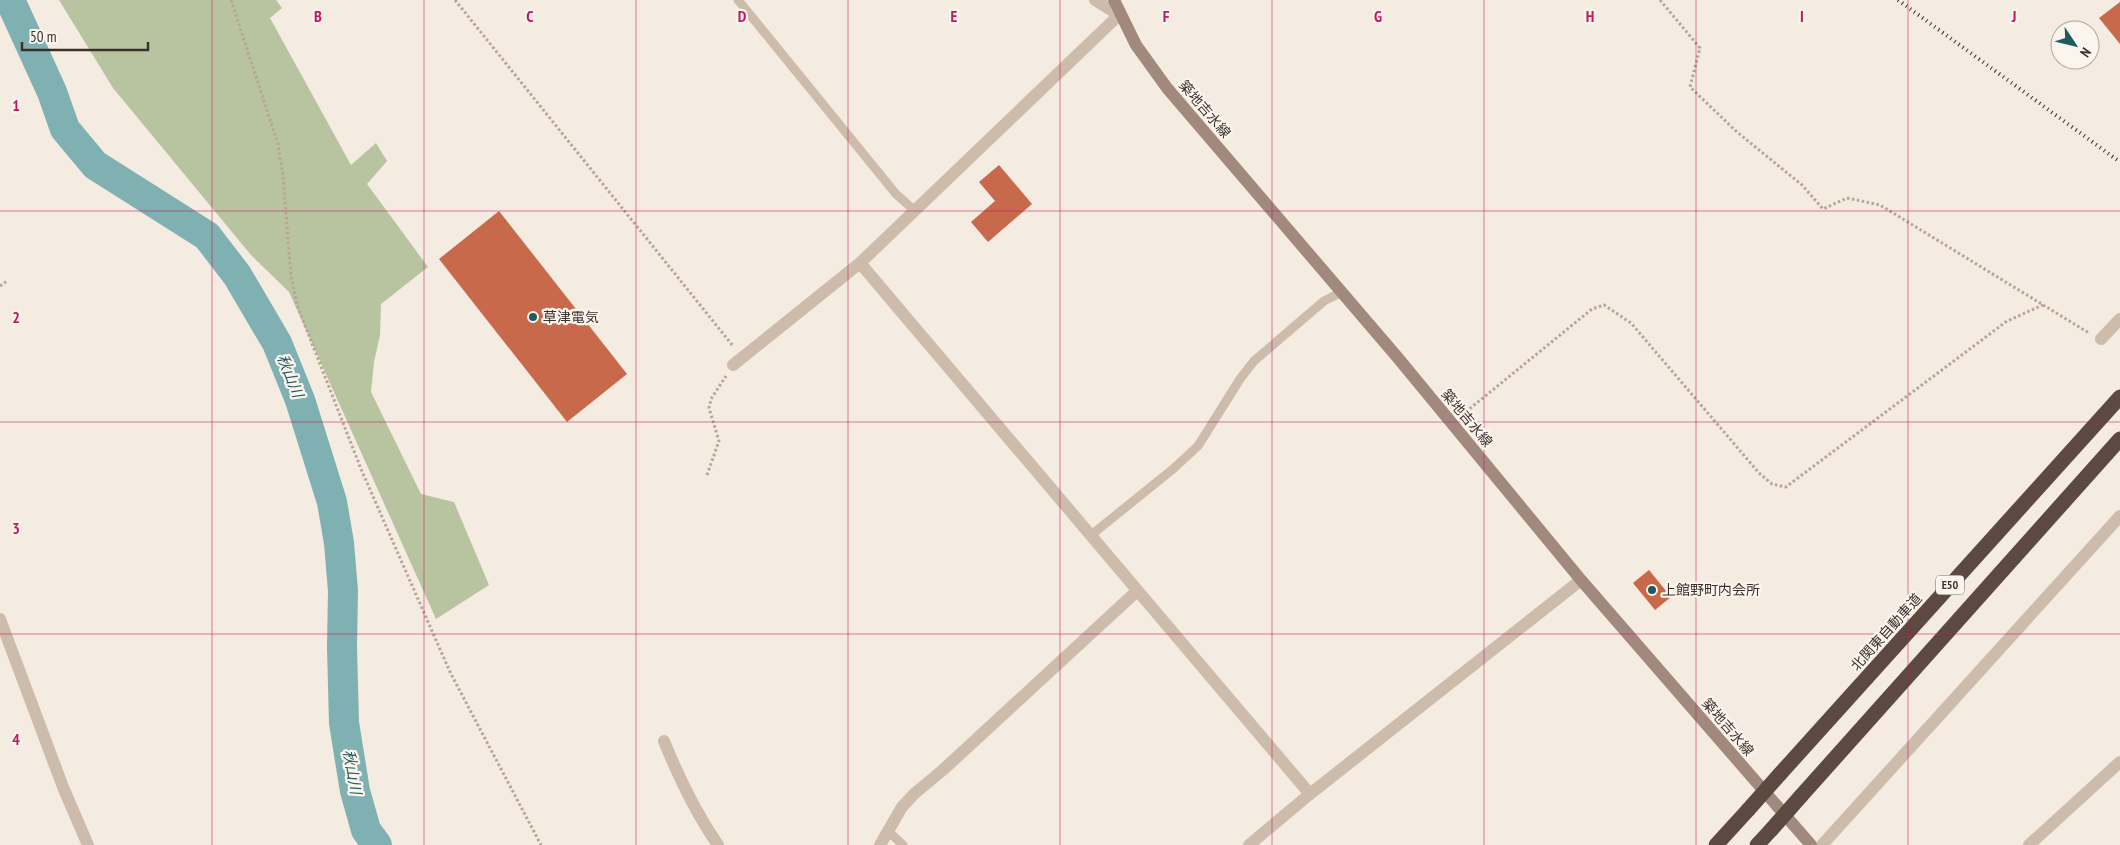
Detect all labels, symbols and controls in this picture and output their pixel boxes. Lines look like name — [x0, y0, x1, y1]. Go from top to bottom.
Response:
text: B — [314, 6, 322, 26]
text: C — [526, 6, 534, 26]
text: D — [738, 6, 747, 26]
text: E — [951, 6, 958, 26]
text: F — [1163, 6, 1170, 26]
text: G — [1374, 6, 1382, 26]
text: H — [1586, 6, 1594, 26]
text: I — [1800, 6, 1804, 26]
text: J — [2011, 6, 2016, 26]
scale bar — [22, 20, 149, 52]
north arrow — [2050, 20, 2100, 70]
text: 50 m — [30, 27, 56, 46]
text: N — [2076, 44, 2095, 61]
street label: 築地吉水線 — [1175, 77, 1235, 141]
text: 1 — [12, 95, 20, 115]
text: 2 — [12, 307, 20, 327]
place label: 草津電気 — [543, 308, 599, 326]
marker: 草津電気 — [527, 311, 539, 323]
water label: 秋山川 — [273, 351, 308, 402]
street label: 築地吉水線 — [1438, 385, 1496, 451]
text: 3 — [12, 518, 20, 538]
road number: E50 — [1936, 576, 1964, 594]
place label: 上館野町内会所 — [1662, 581, 1760, 599]
marker: 上館野町内会所 — [1646, 584, 1658, 596]
street label: 北関東自動車道 — [1847, 590, 1925, 674]
street label: 築地吉水線 — [1698, 695, 1758, 759]
text: 4 — [12, 729, 20, 749]
water label: 秋山川 — [339, 748, 366, 798]

